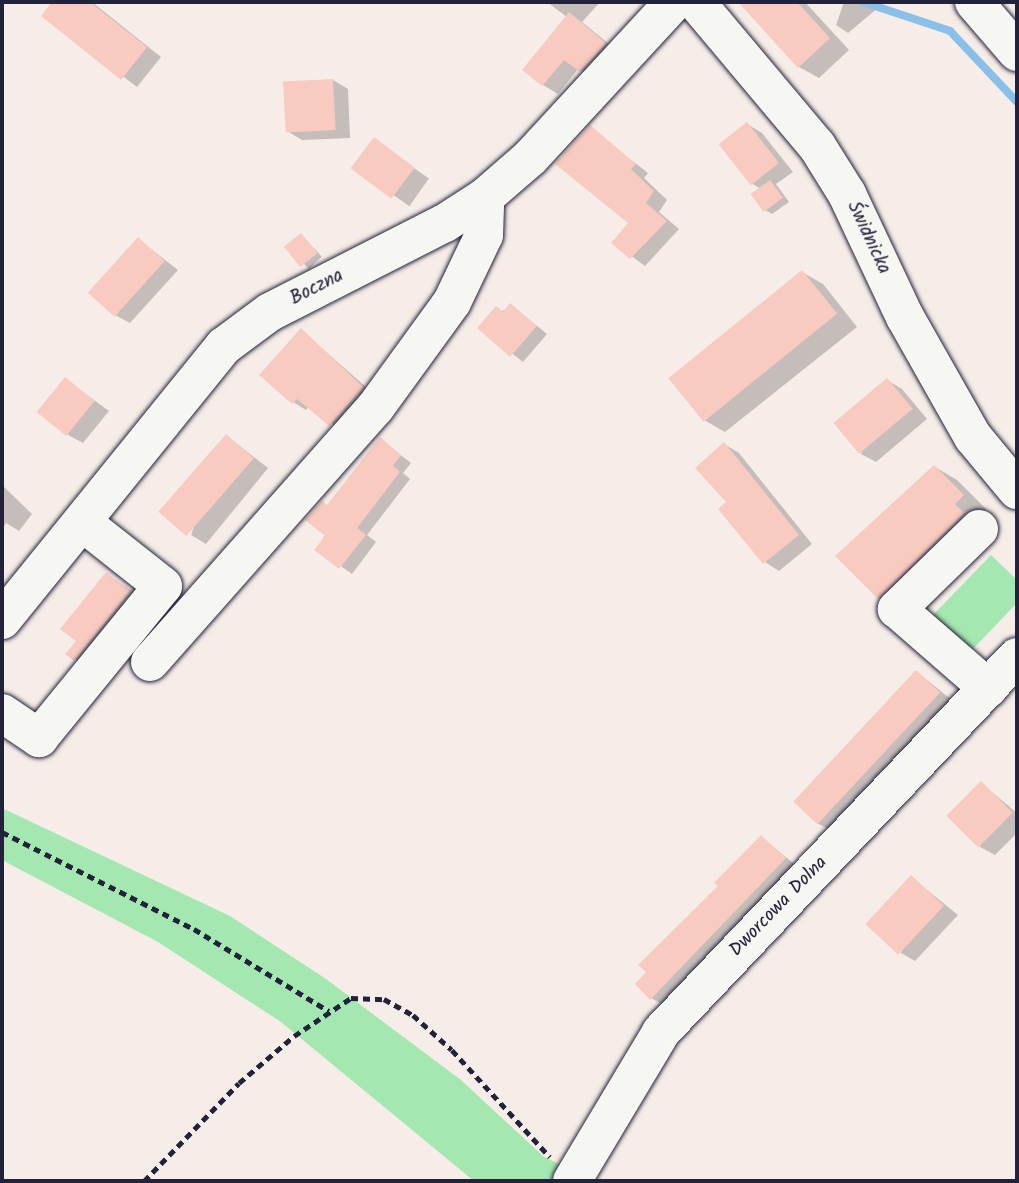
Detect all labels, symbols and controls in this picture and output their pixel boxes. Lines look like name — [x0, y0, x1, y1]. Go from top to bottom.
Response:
street label: Świdnicka — [841, 198, 895, 278]
street label: Boczna — [287, 265, 347, 311]
street label: Dworcowa Dolna — [725, 852, 833, 962]

